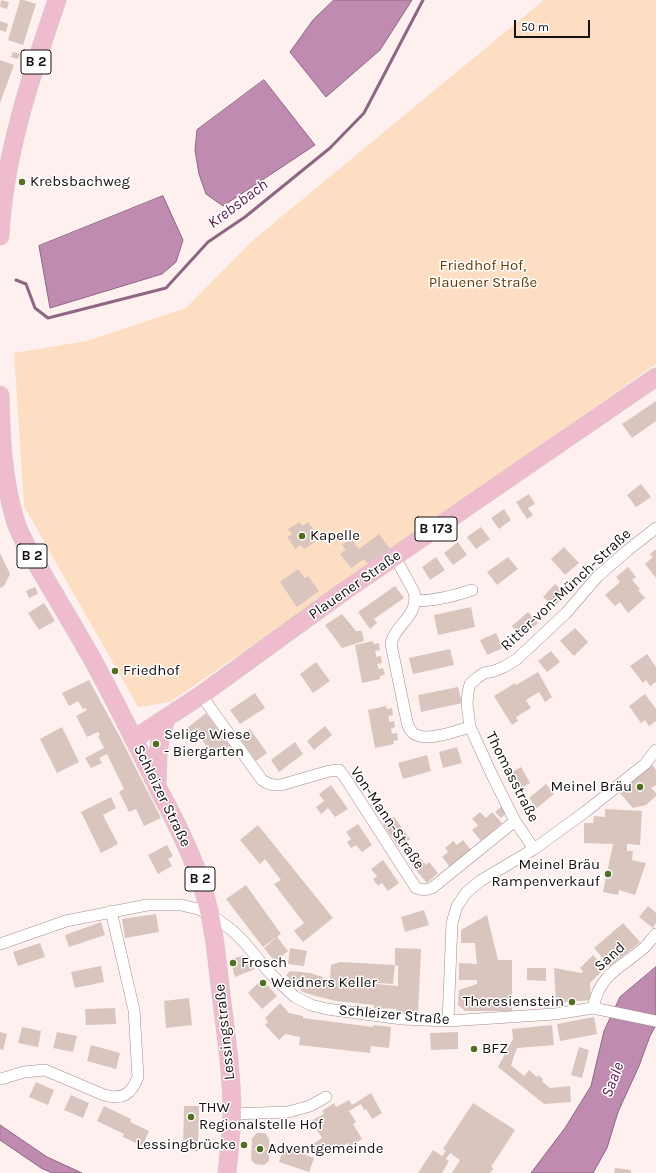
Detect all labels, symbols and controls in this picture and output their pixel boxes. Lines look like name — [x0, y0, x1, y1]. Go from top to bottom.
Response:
scale bar — [516, 12, 592, 38]
text: 50 m — [521, 20, 549, 34]
road number: B 2 — [21, 50, 51, 74]
place label: Krebsbachweg — [30, 173, 130, 191]
water label: Krebsbach — [204, 175, 272, 233]
marker: Krebsbachweg — [17, 177, 27, 187]
park label: Friedhof Hof, Plauener Straße — [429, 257, 537, 292]
road number: B 173 — [415, 517, 457, 541]
street label: Ritter-von-Münch-Straße — [497, 525, 635, 655]
place label: Kapelle — [310, 527, 360, 545]
marker: Kapelle — [297, 531, 307, 541]
road number: B 2 — [17, 544, 47, 568]
street label: Plauener Straße — [305, 546, 405, 624]
place label: Friedhof — [123, 662, 180, 680]
marker: Friedhof — [110, 666, 120, 676]
place label: Selige Wiese - Biergarten — [164, 726, 250, 761]
street label: Thomasstraße — [481, 729, 543, 825]
marker: Selige Wiese - Biergarten — [151, 739, 161, 749]
street label: Schleizer Straße — [130, 742, 194, 850]
street label: Von-Mann-Straße — [346, 763, 428, 873]
place label: Meinel Bräu — [551, 778, 632, 796]
marker: Meinel Bräu — [635, 782, 645, 792]
place label: Meinel Bräu Rampenverkauf — [491, 856, 600, 891]
road number: B 2 — [185, 867, 215, 891]
marker: Meinel Bräu Rampenverkauf — [603, 869, 613, 879]
street label: Sand — [591, 939, 629, 975]
place label: Frosch — [241, 954, 287, 972]
marker: Frosch — [228, 958, 238, 968]
place label: Weidners Keller — [271, 974, 377, 992]
marker: Weidners Keller — [258, 978, 268, 988]
street label: Lessingstraße — [211, 983, 239, 1081]
place label: Theresienstein — [463, 993, 564, 1011]
marker: Theresienstein — [567, 997, 577, 1007]
street label: Schleizer Straße — [338, 1001, 450, 1029]
place label: BFZ — [482, 1040, 508, 1058]
marker: BFZ — [469, 1044, 479, 1054]
water label: Saale — [598, 1060, 628, 1100]
place label: THW Regionalstelle Hof — [199, 1099, 323, 1134]
marker: THW Regionalstelle Hof — [186, 1112, 196, 1122]
place label: Lessingbrücke — [136, 1136, 236, 1154]
marker: Lessingbrücke — [239, 1140, 249, 1150]
place label: Adventgemeinde — [268, 1140, 383, 1158]
marker: Adventgemeinde — [255, 1144, 265, 1154]

